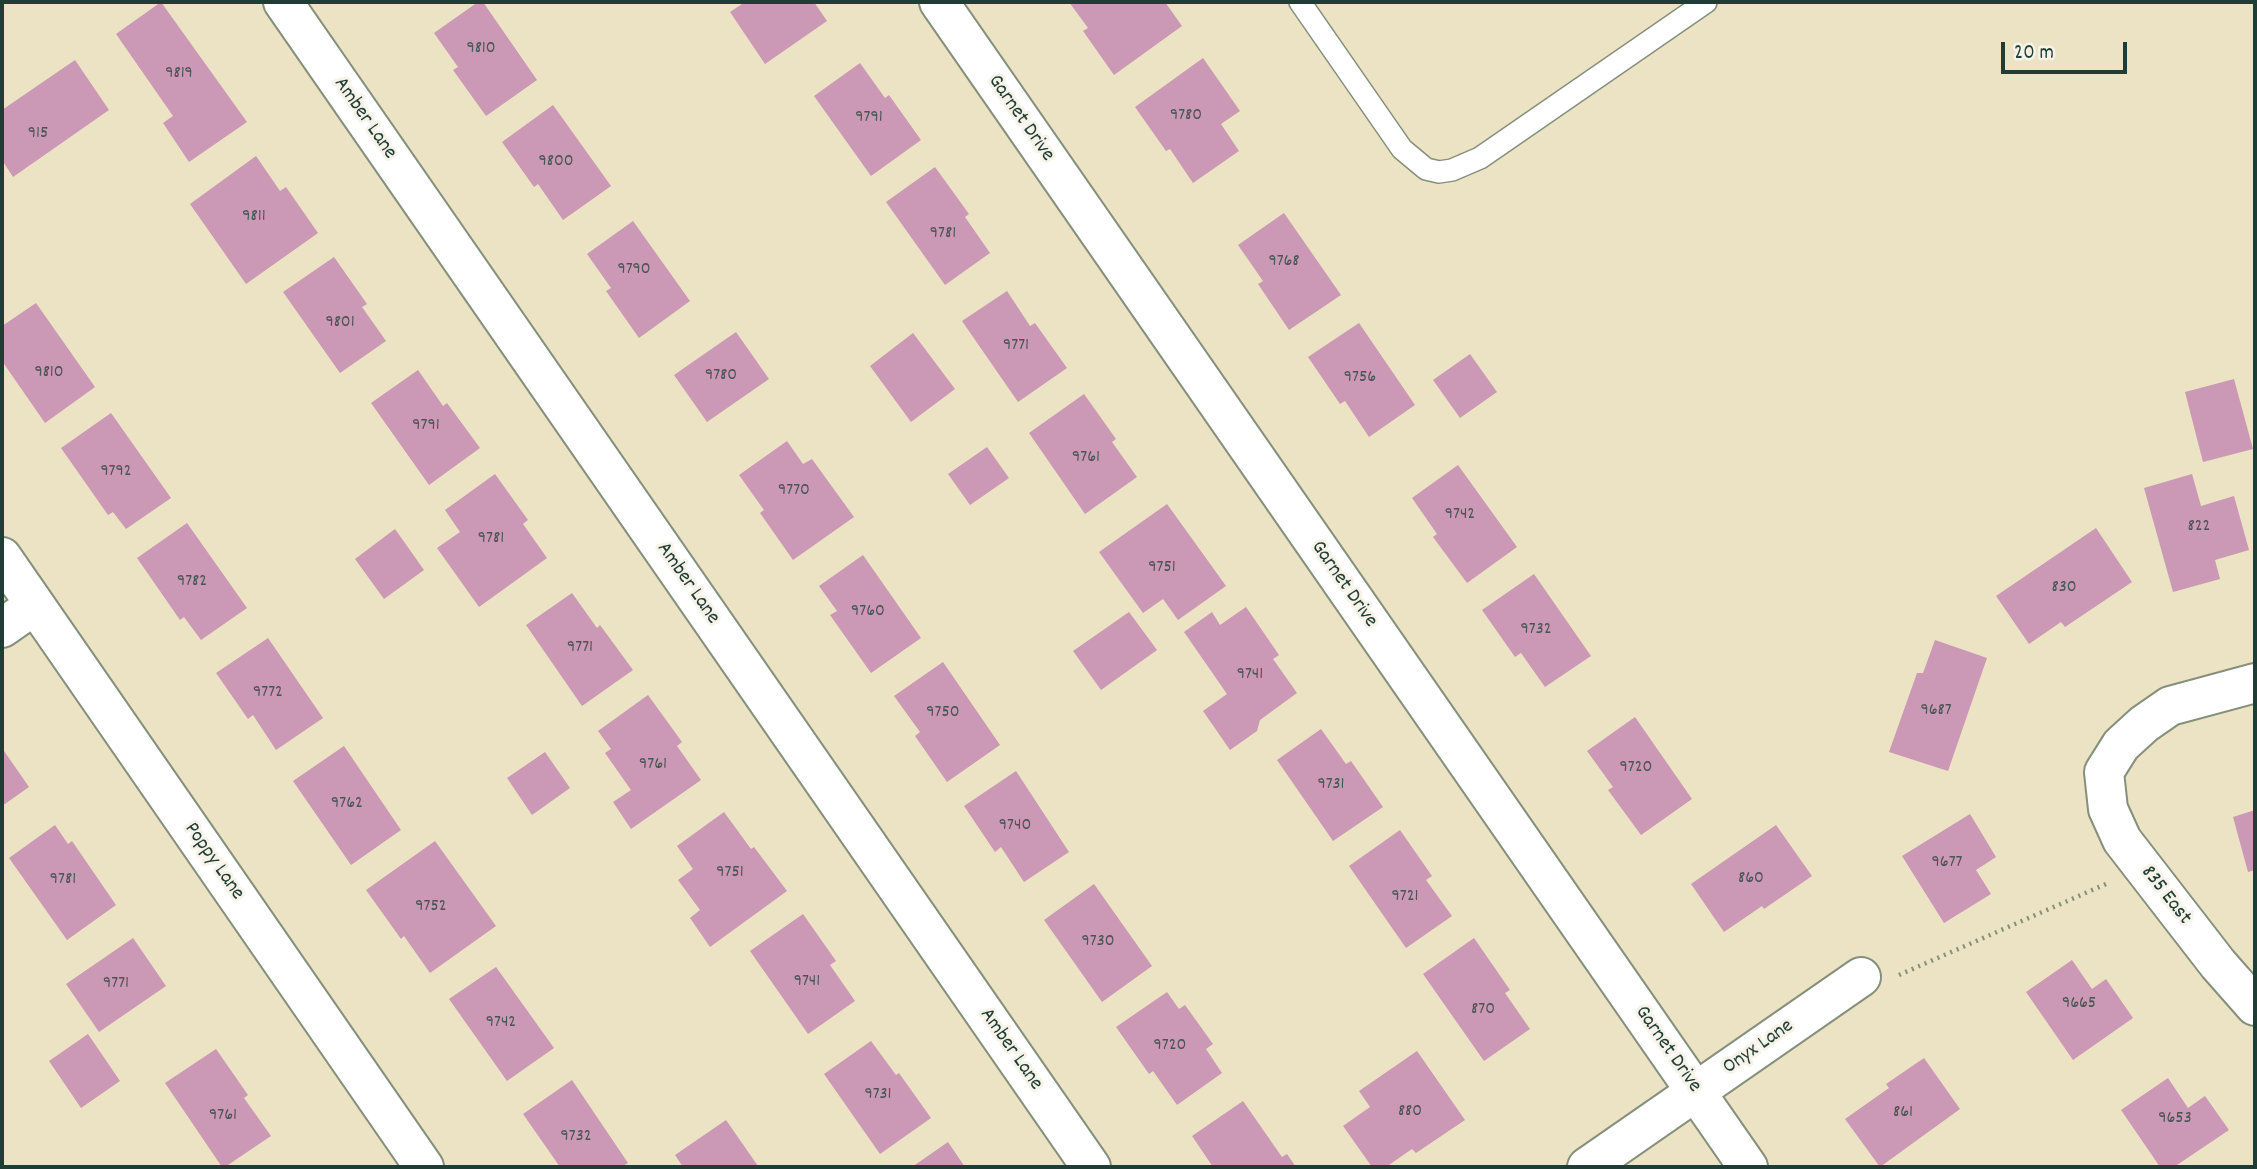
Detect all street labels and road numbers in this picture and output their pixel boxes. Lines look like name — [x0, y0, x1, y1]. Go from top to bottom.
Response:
street label: Garnet Drive — [981, 71, 1059, 167]
street label: Amber Lane — [327, 73, 401, 165]
street label: Garnet Drive — [1304, 537, 1382, 633]
street label: Amber Lane — [650, 538, 724, 630]
street label: Poppy Lane — [177, 818, 249, 906]
street label: 835 East — [2134, 861, 2196, 931]
street label: Garnet Drive — [1628, 1002, 1706, 1098]
street label: Amber Lane — [973, 1004, 1047, 1096]
street label: Onyx Lane — [1719, 1015, 1799, 1081]

